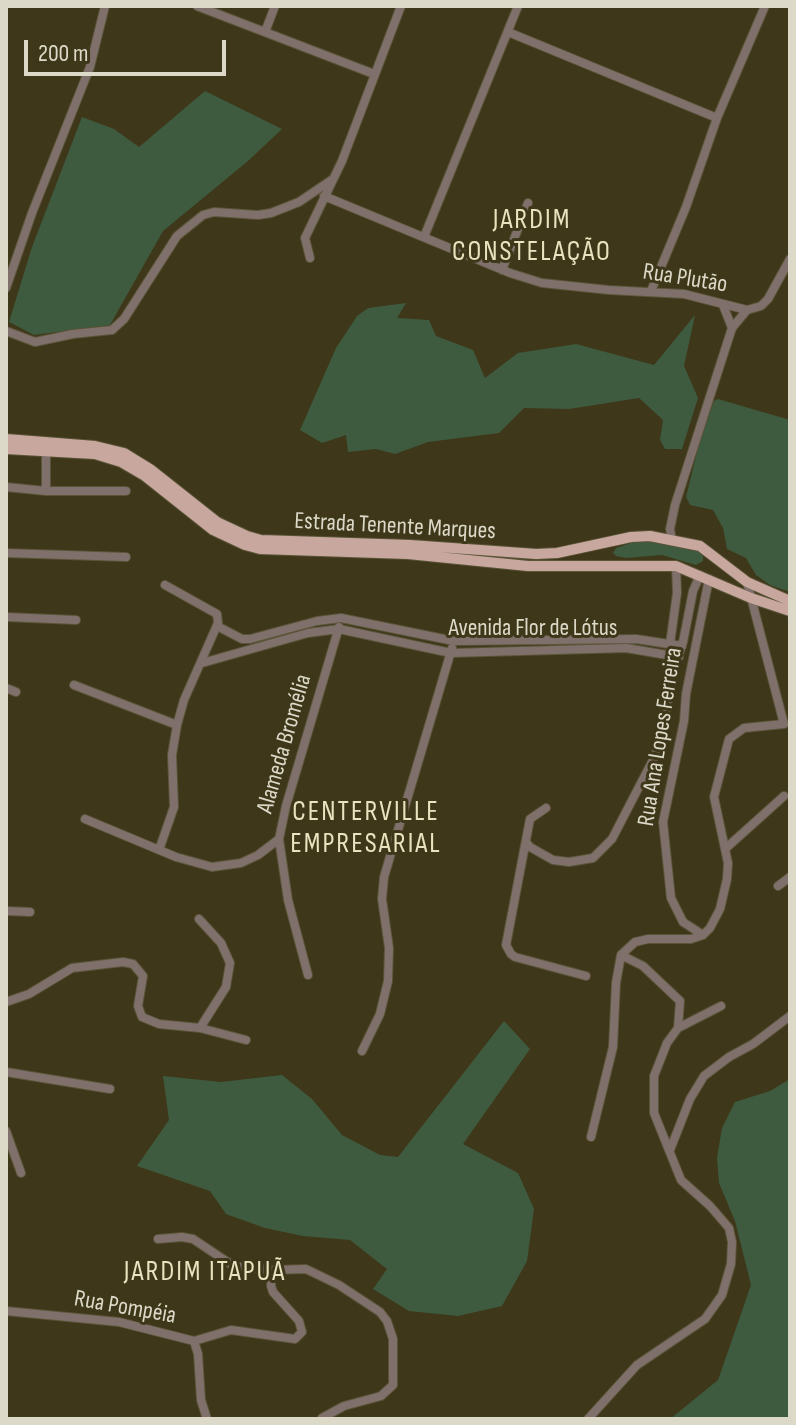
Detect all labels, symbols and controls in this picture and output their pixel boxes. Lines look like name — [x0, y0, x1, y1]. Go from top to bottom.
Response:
scale bar — [28, 24, 230, 74]
text: 200 m — [38, 39, 89, 68]
district label: JARDIM CONSTELAÇÃO — [452, 204, 612, 270]
street label: Rua Plutão — [641, 258, 729, 300]
street label: Estrada Tenente Marques — [294, 507, 496, 547]
street label: Avenida Flor de Lótus — [449, 615, 617, 643]
street label: Rua Ana Lopes Ferreira — [633, 646, 689, 828]
street label: Alameda Bromélia — [251, 671, 319, 817]
district label: CENTERVILLE EMPRESARIAL — [290, 796, 442, 862]
district label: JARDIM ITAPUÃ — [124, 1256, 286, 1290]
street label: Rua Pompéia — [72, 1285, 178, 1331]

